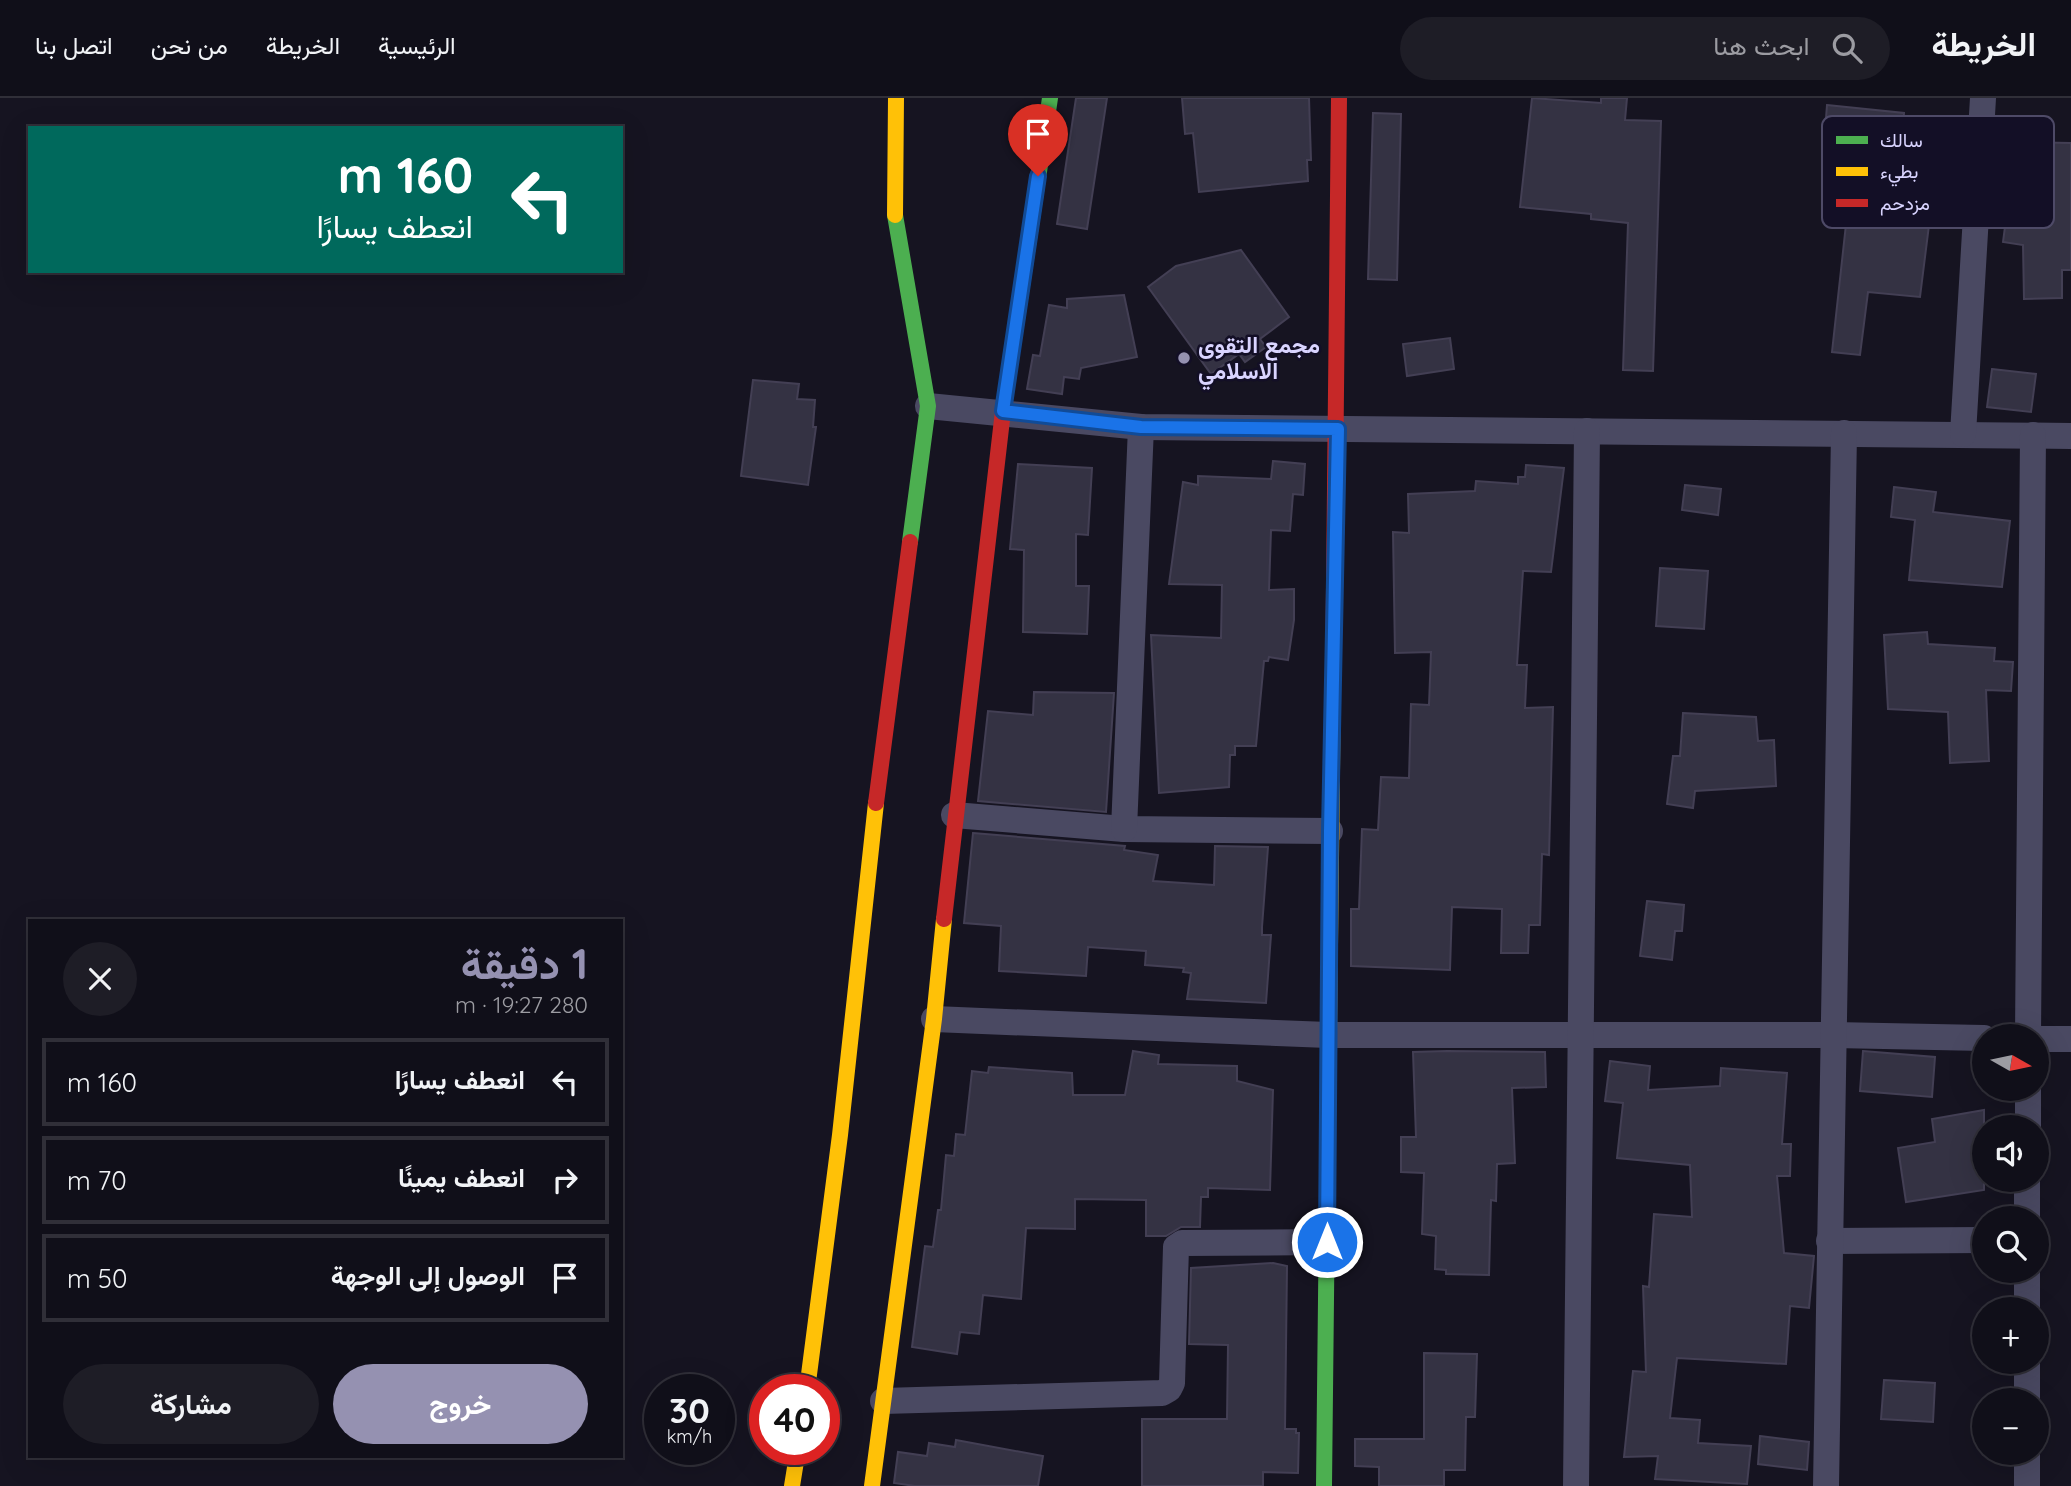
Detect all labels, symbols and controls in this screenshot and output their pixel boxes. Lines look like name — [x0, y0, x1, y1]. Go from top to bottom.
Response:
search box — [1400, 17, 1890, 80]
text: الخريطة — [1932, 23, 2036, 64]
text: ابحث هنا — [1713, 29, 1810, 62]
icon: search — [1828, 29, 1866, 67]
text: اتصل بنا — [35, 30, 113, 60]
text: من نحن — [151, 30, 228, 60]
text: الخريطة — [266, 30, 340, 60]
text: الرئيسية — [378, 30, 456, 60]
pin — [1008, 104, 1068, 176]
icon: arrive — [1019, 115, 1057, 153]
legend — [1822, 116, 2054, 228]
text: سالك — [1880, 128, 1923, 152]
text: 160 m — [338, 144, 473, 205]
icon: left — [497, 154, 588, 245]
text: بطيء — [1880, 159, 1918, 187]
text: مزدحم — [1880, 191, 1930, 216]
text: انعطف يسارًا — [317, 206, 473, 246]
place label: مجمع التقوى الاسلامي — [1198, 330, 1320, 391]
marker: مجمع التقوى الاسلامي — [1176, 350, 1192, 366]
text: 1 دقيقة — [461, 937, 588, 990]
button: close — [63, 942, 137, 1016]
text: 280 m · 19:27 — [455, 990, 588, 1019]
north arrow — [1972, 1024, 2049, 1101]
map controls — [1972, 1024, 2049, 1465]
text: انعطف يسارًا — [395, 1063, 525, 1096]
icon: left — [546, 1063, 584, 1101]
text: 160 m — [67, 1066, 137, 1099]
button: sound — [1972, 1115, 2049, 1192]
text: انعطف يمينًا — [398, 1161, 525, 1194]
icon: right — [546, 1161, 584, 1199]
text: 70 m — [67, 1164, 127, 1197]
position arrow — [1290, 1205, 1364, 1279]
button: search — [1972, 1206, 2049, 1283]
text: الوصول إلى الوجهة — [331, 1259, 525, 1292]
icon: arrive — [546, 1259, 584, 1297]
text: 50 m — [67, 1262, 127, 1295]
button: + — [1972, 1297, 2049, 1374]
button: مشاركة — [63, 1364, 319, 1444]
button: خروج — [333, 1364, 588, 1444]
speed limit sign: 40 — [749, 1374, 840, 1465]
text: 30 — [669, 1388, 710, 1432]
button: − — [1972, 1388, 2049, 1465]
text: km/h — [667, 1425, 712, 1448]

